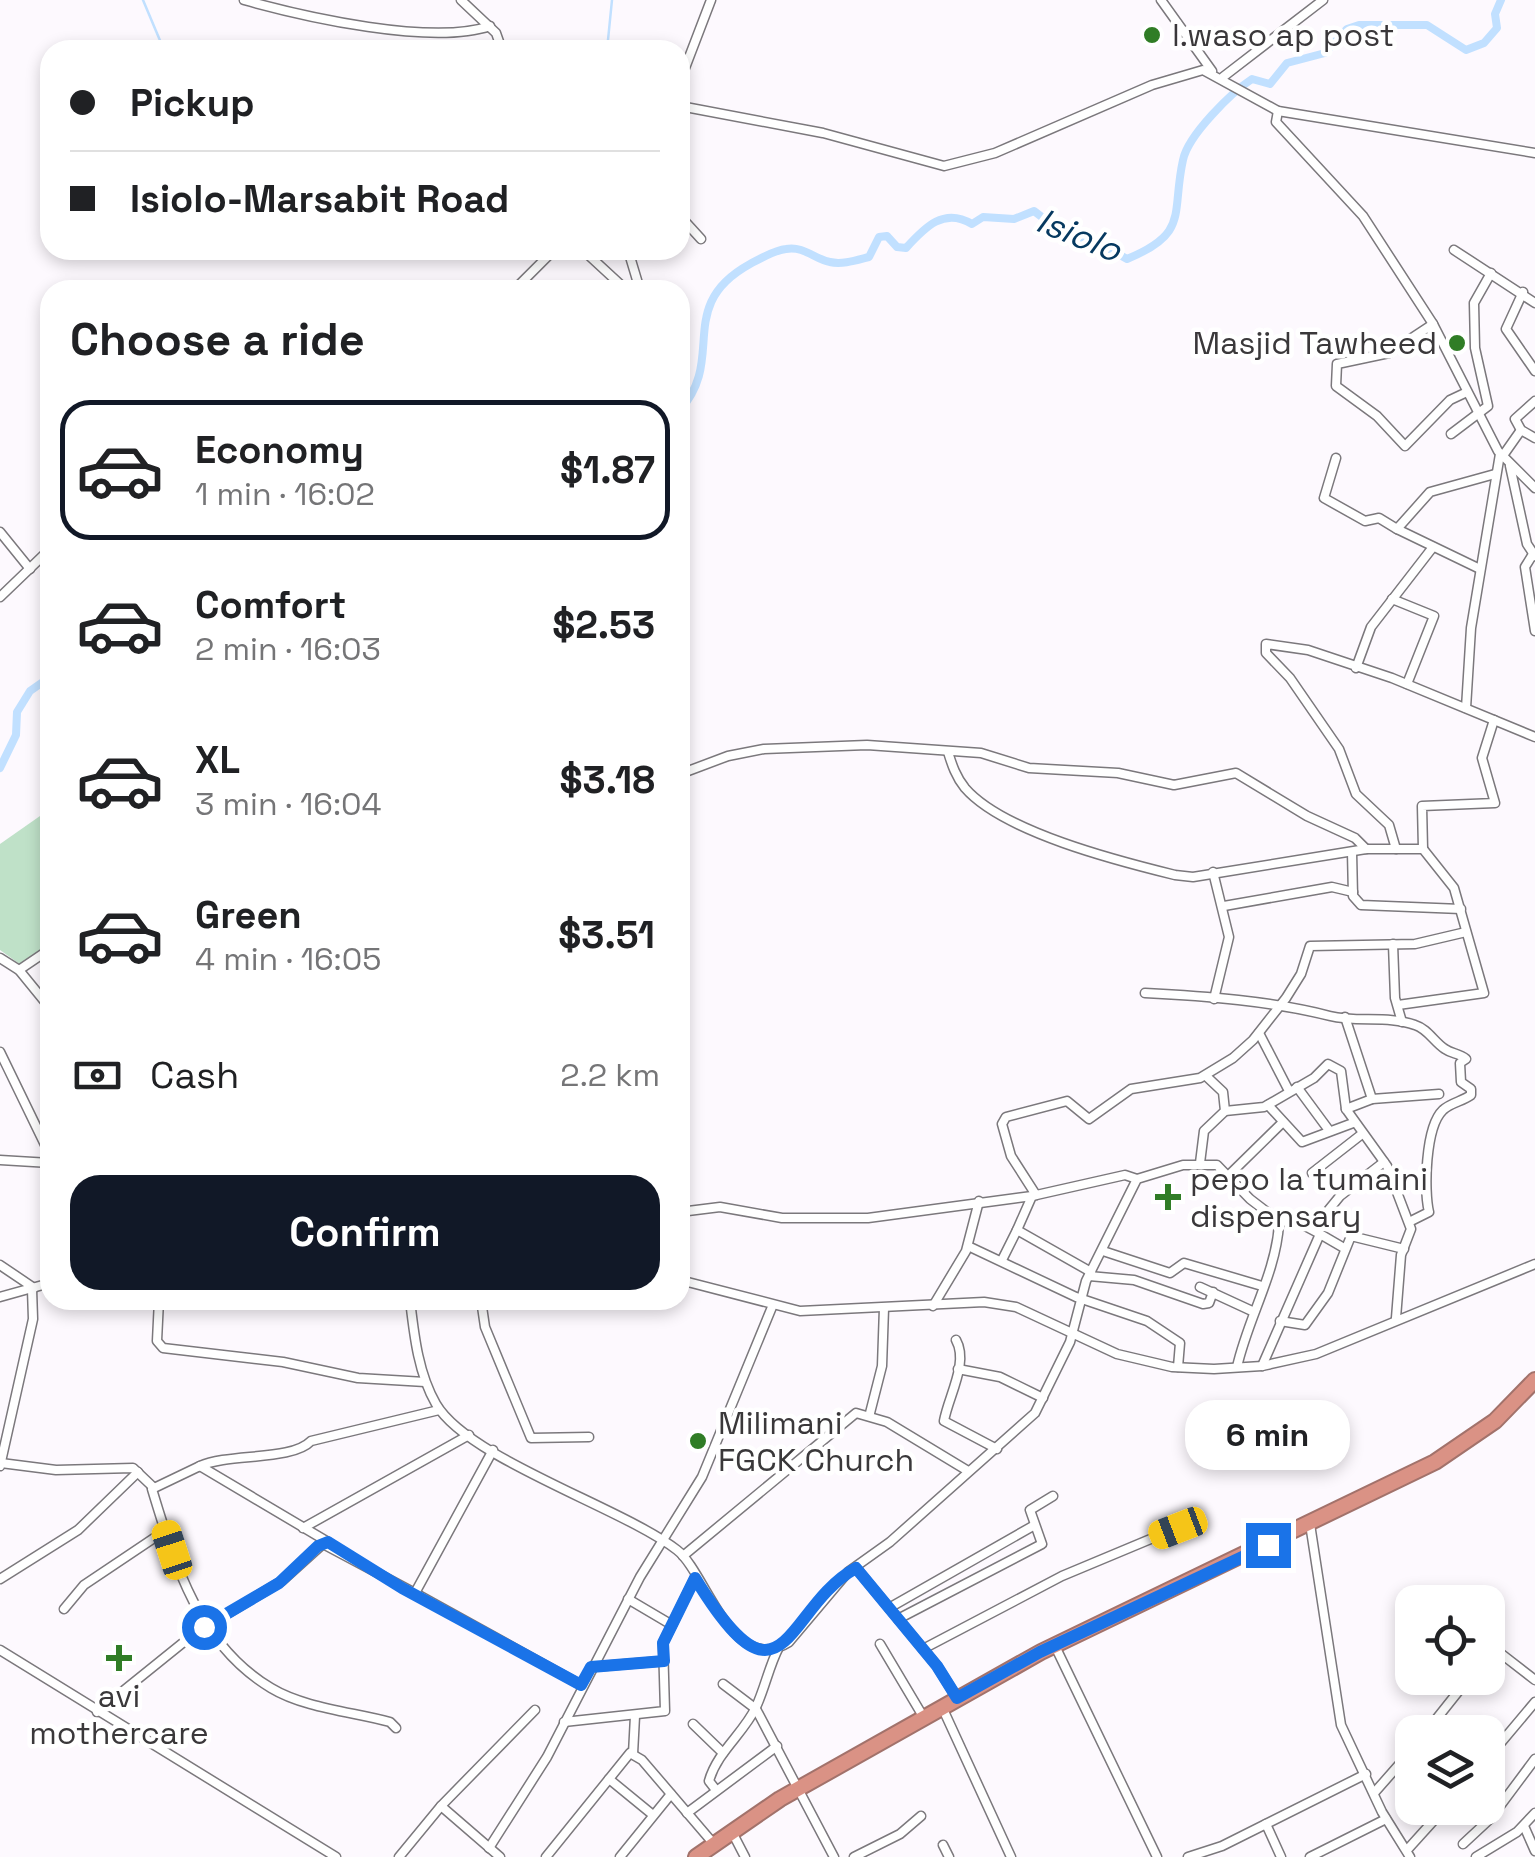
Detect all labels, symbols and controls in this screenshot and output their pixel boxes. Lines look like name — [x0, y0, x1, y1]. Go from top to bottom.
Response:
place label: l.waso ap post — [1172, 15, 1394, 55]
marker: l.waso ap post — [1141, 24, 1163, 46]
text: Pickup — [130, 79, 254, 127]
text: Isiolo-Marsabit Road — [130, 175, 509, 223]
water label: Isiolo — [1030, 198, 1129, 272]
text: Choose a ride — [70, 311, 365, 368]
place label: Masjid Tawheed — [1193, 323, 1437, 363]
marker: Masjid Tawheed — [1446, 332, 1468, 354]
icon: car — [75, 425, 165, 515]
text: Economy — [195, 426, 364, 474]
text: $1.87 — [560, 446, 655, 494]
text: 1 min · 16:02 — [195, 474, 375, 514]
icon: car — [75, 580, 165, 670]
text: Comfort — [195, 581, 346, 629]
text: $2.53 — [552, 601, 655, 649]
text: 2 min · 16:03 — [195, 629, 381, 669]
icon: car — [75, 735, 165, 825]
text: XL — [195, 736, 240, 784]
text: $3.18 — [560, 756, 655, 804]
text: 3 min · 16:04 — [195, 784, 382, 824]
icon: car — [75, 890, 165, 980]
text: Green — [195, 891, 302, 939]
text: $3.51 — [558, 911, 655, 959]
text: 4 min · 16:05 — [195, 939, 381, 979]
icon: cash — [70, 1048, 125, 1103]
text: Cash — [150, 1051, 239, 1099]
text: 2.2 km — [560, 1055, 660, 1095]
place label: pepo la tumaini dispensary — [1190, 1159, 1428, 1236]
button: Confirm — [70, 1175, 660, 1290]
marker: pepo la tumaini dispensary — [1155, 1184, 1181, 1210]
callout: 6 min — [1186, 1400, 1350, 1470]
place label: Milimani FGCK Church — [718, 1403, 914, 1480]
text: 6 min — [1226, 1415, 1309, 1455]
marker: Milimani FGCK Church — [687, 1430, 709, 1452]
car — [1145, 1503, 1211, 1553]
car — [148, 1517, 196, 1583]
route end — [1246, 1523, 1291, 1568]
map controls — [1395, 1585, 1505, 1825]
button: locate — [1395, 1585, 1505, 1695]
route start — [182, 1605, 227, 1650]
marker: avi mothercare — [106, 1645, 132, 1671]
place label: avi mothercare — [29, 1676, 209, 1753]
button: layers — [1395, 1715, 1505, 1825]

